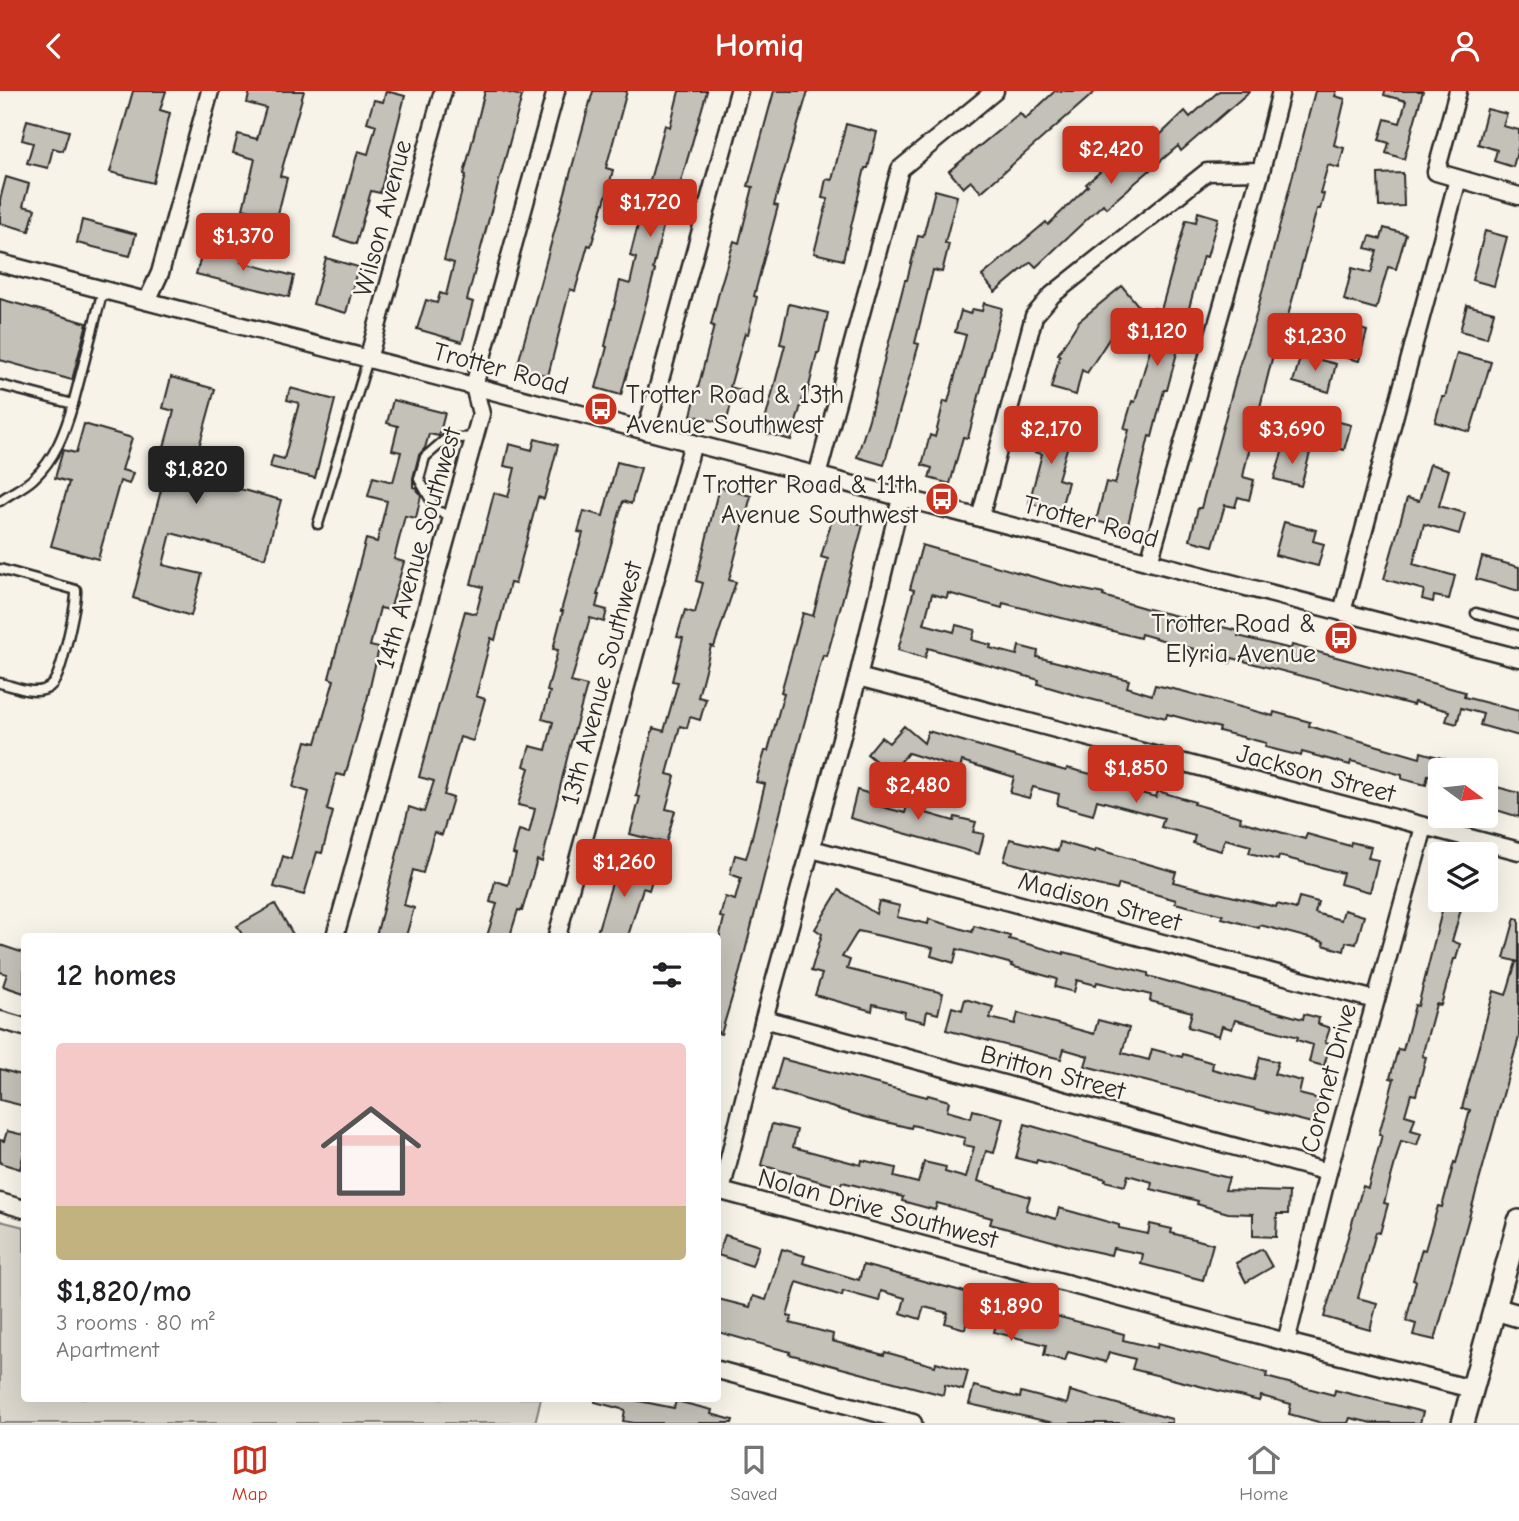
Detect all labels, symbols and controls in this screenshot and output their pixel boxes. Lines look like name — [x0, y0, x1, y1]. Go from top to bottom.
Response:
icon: back — [35, 27, 73, 65]
text: Homiq — [715, 27, 804, 64]
icon: person — [1446, 27, 1484, 65]
pin: $2,420 — [1054, 127, 1168, 186]
text: $2,420 — [1078, 135, 1144, 162]
street label: Wilson Avenue — [348, 137, 418, 300]
pin: $1,720 — [593, 179, 707, 239]
text: $1,720 — [619, 188, 681, 215]
pin: $1,370 — [186, 213, 300, 273]
text: $1,370 — [212, 222, 274, 249]
pin: $1,120 — [1100, 309, 1214, 368]
pin: $1,230 — [1258, 313, 1372, 373]
text: $1,120 — [1127, 317, 1187, 344]
text: $1,230 — [1283, 322, 1347, 349]
street label: Trotter Road — [430, 336, 572, 401]
place label: Trotter Road & 13th Avenue Southwest — [626, 380, 844, 440]
bus stop icon: Trotter Road & 13th Avenue Southwest — [582, 390, 620, 428]
pin: $2,170 — [994, 407, 1108, 466]
pin: $3,690 — [1235, 407, 1349, 466]
text: $2,170 — [1020, 415, 1082, 442]
text: $3,690 — [1259, 415, 1325, 442]
street label: 14th Avenue Southwest — [370, 423, 468, 673]
pin: $1,820 — [139, 447, 253, 506]
text: $1,820 — [164, 455, 228, 482]
place label: Trotter Road & 11th Avenue Southwest — [703, 470, 920, 530]
bus stop icon: Trotter Road & 11th Avenue Southwest — [923, 480, 961, 518]
street label: Trotter Road — [1020, 489, 1162, 554]
street label: 13th Avenue Southwest — [555, 557, 649, 808]
place label: Trotter Road & Elyria Avenue — [1151, 609, 1316, 669]
bus stop icon: Trotter Road & Elyria Avenue — [1322, 619, 1360, 657]
street label: Jackson Street — [1233, 738, 1400, 810]
pin: $1,850 — [1079, 745, 1193, 805]
text: $1,850 — [1104, 754, 1168, 781]
north arrow — [1428, 758, 1498, 828]
map controls — [1428, 758, 1498, 912]
pin: $2,480 — [861, 763, 975, 822]
text: $2,480 — [885, 771, 951, 798]
pin: $1,260 — [567, 839, 681, 899]
button: layers — [1428, 842, 1498, 912]
text: $1,260 — [592, 848, 656, 875]
street label: Madison Street — [1015, 866, 1186, 939]
icon: filters — [648, 956, 686, 994]
text: 12 homes — [56, 958, 176, 993]
street label: Coronet Drive — [1295, 1001, 1363, 1156]
street label: Britton Street — [977, 1039, 1130, 1107]
icon: home — [308, 1088, 434, 1214]
street label: Nolan Drive Southwest — [755, 1163, 1002, 1256]
text: $1,820/mo — [56, 1274, 192, 1309]
pin: $1,890 — [954, 1283, 1068, 1343]
text: $1,890 — [979, 1292, 1043, 1319]
text: 3 rooms · 80 m² — [56, 1309, 215, 1336]
text: Apartment — [56, 1336, 159, 1363]
tab: Map — [231, 1441, 269, 1505]
tab: Saved — [730, 1441, 778, 1505]
tab: Home — [1239, 1441, 1288, 1505]

